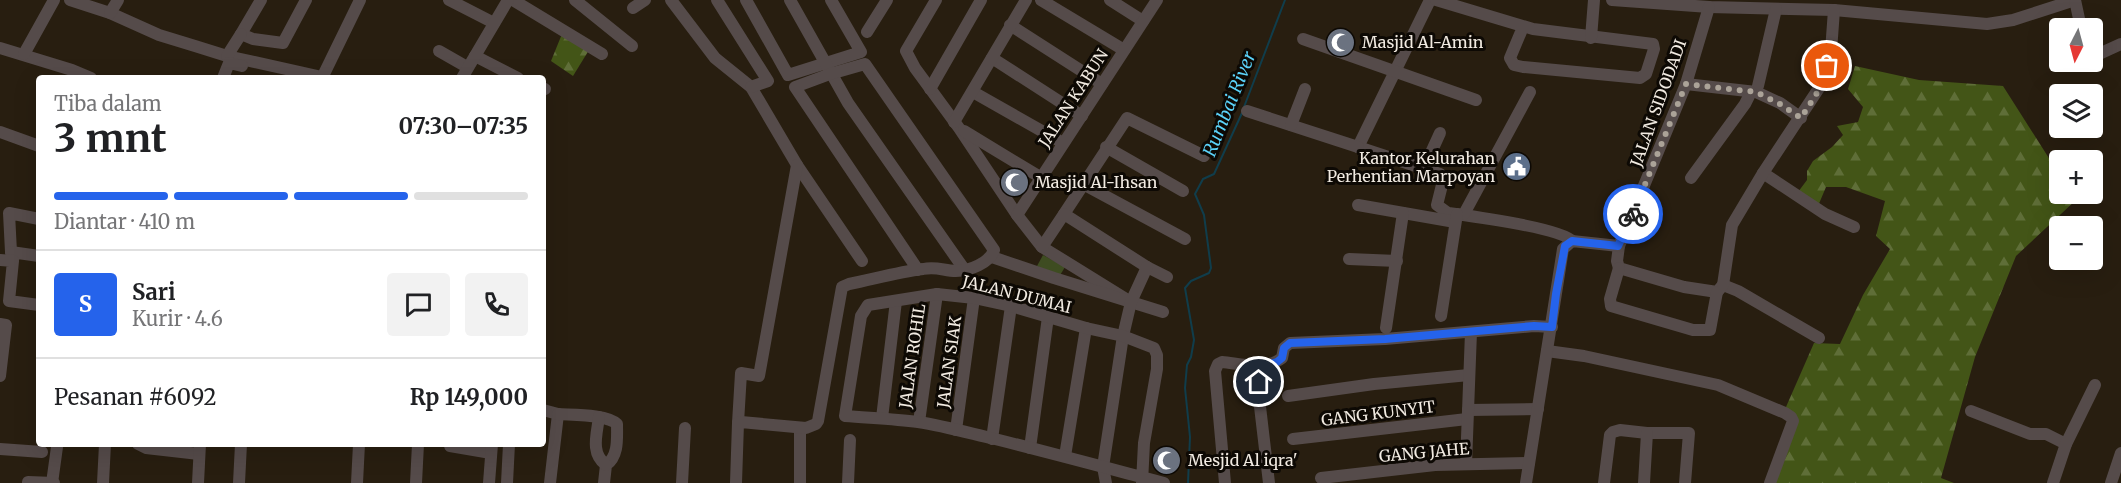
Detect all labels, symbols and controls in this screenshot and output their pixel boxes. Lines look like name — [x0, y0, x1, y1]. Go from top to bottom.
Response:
north arrow — [2049, 18, 2103, 72]
map controls — [2049, 18, 2103, 270]
mosque icon: Masjid Al-Amin — [1325, 26, 1357, 58]
place label: Masjid Al-Amin — [1362, 32, 1484, 52]
street label: JALAN SIDODADI — [1625, 37, 1690, 170]
pin — [1801, 40, 1852, 91]
street label: JALAN KABUN — [1033, 45, 1112, 152]
water label: Rumbai River — [1197, 47, 1261, 160]
icon: bag — [1810, 49, 1843, 82]
button: layers — [2049, 84, 2103, 138]
text: Tiba dalam — [54, 91, 162, 116]
text: 07:30–07:35 — [398, 112, 528, 140]
text: 3 mnt — [54, 114, 167, 163]
place label: Kantor Kelurahan Perhentian Marpoyan — [1327, 148, 1495, 186]
button: + — [2049, 150, 2103, 204]
public building icon: Kantor Kelurahan Perhentian Marpoyan — [1500, 151, 1532, 183]
mosque icon: Masjid Al-Ihsan — [998, 166, 1030, 198]
place label: Masjid Al-Ihsan — [1035, 172, 1158, 192]
courier — [1603, 184, 1663, 244]
icon: bike — [1617, 198, 1650, 231]
text: Diantar · 410 m — [54, 209, 195, 234]
button: − — [2049, 216, 2103, 270]
street label: JALAN DUMAI — [959, 271, 1074, 317]
button: chat — [387, 273, 450, 336]
button: phone — [465, 273, 528, 336]
text: Sari — [132, 278, 176, 306]
text: S — [79, 290, 92, 318]
street label: JALAN ROHIL — [895, 302, 929, 411]
text: Kurir · 4.6 — [132, 306, 223, 331]
street label: JALAN SIAK — [933, 314, 965, 410]
pin — [1233, 356, 1284, 407]
icon: home — [1242, 365, 1275, 398]
text: Pesanan #6092 — [54, 383, 217, 411]
text: Rp 149,000 — [410, 383, 528, 411]
street label: GANG KUNYIT — [1320, 396, 1436, 430]
street label: GANG JAHE — [1378, 438, 1471, 466]
mosque icon: Mesjid Al iqra' — [1151, 444, 1183, 476]
place label: Mesjid Al iqra' — [1188, 450, 1298, 470]

